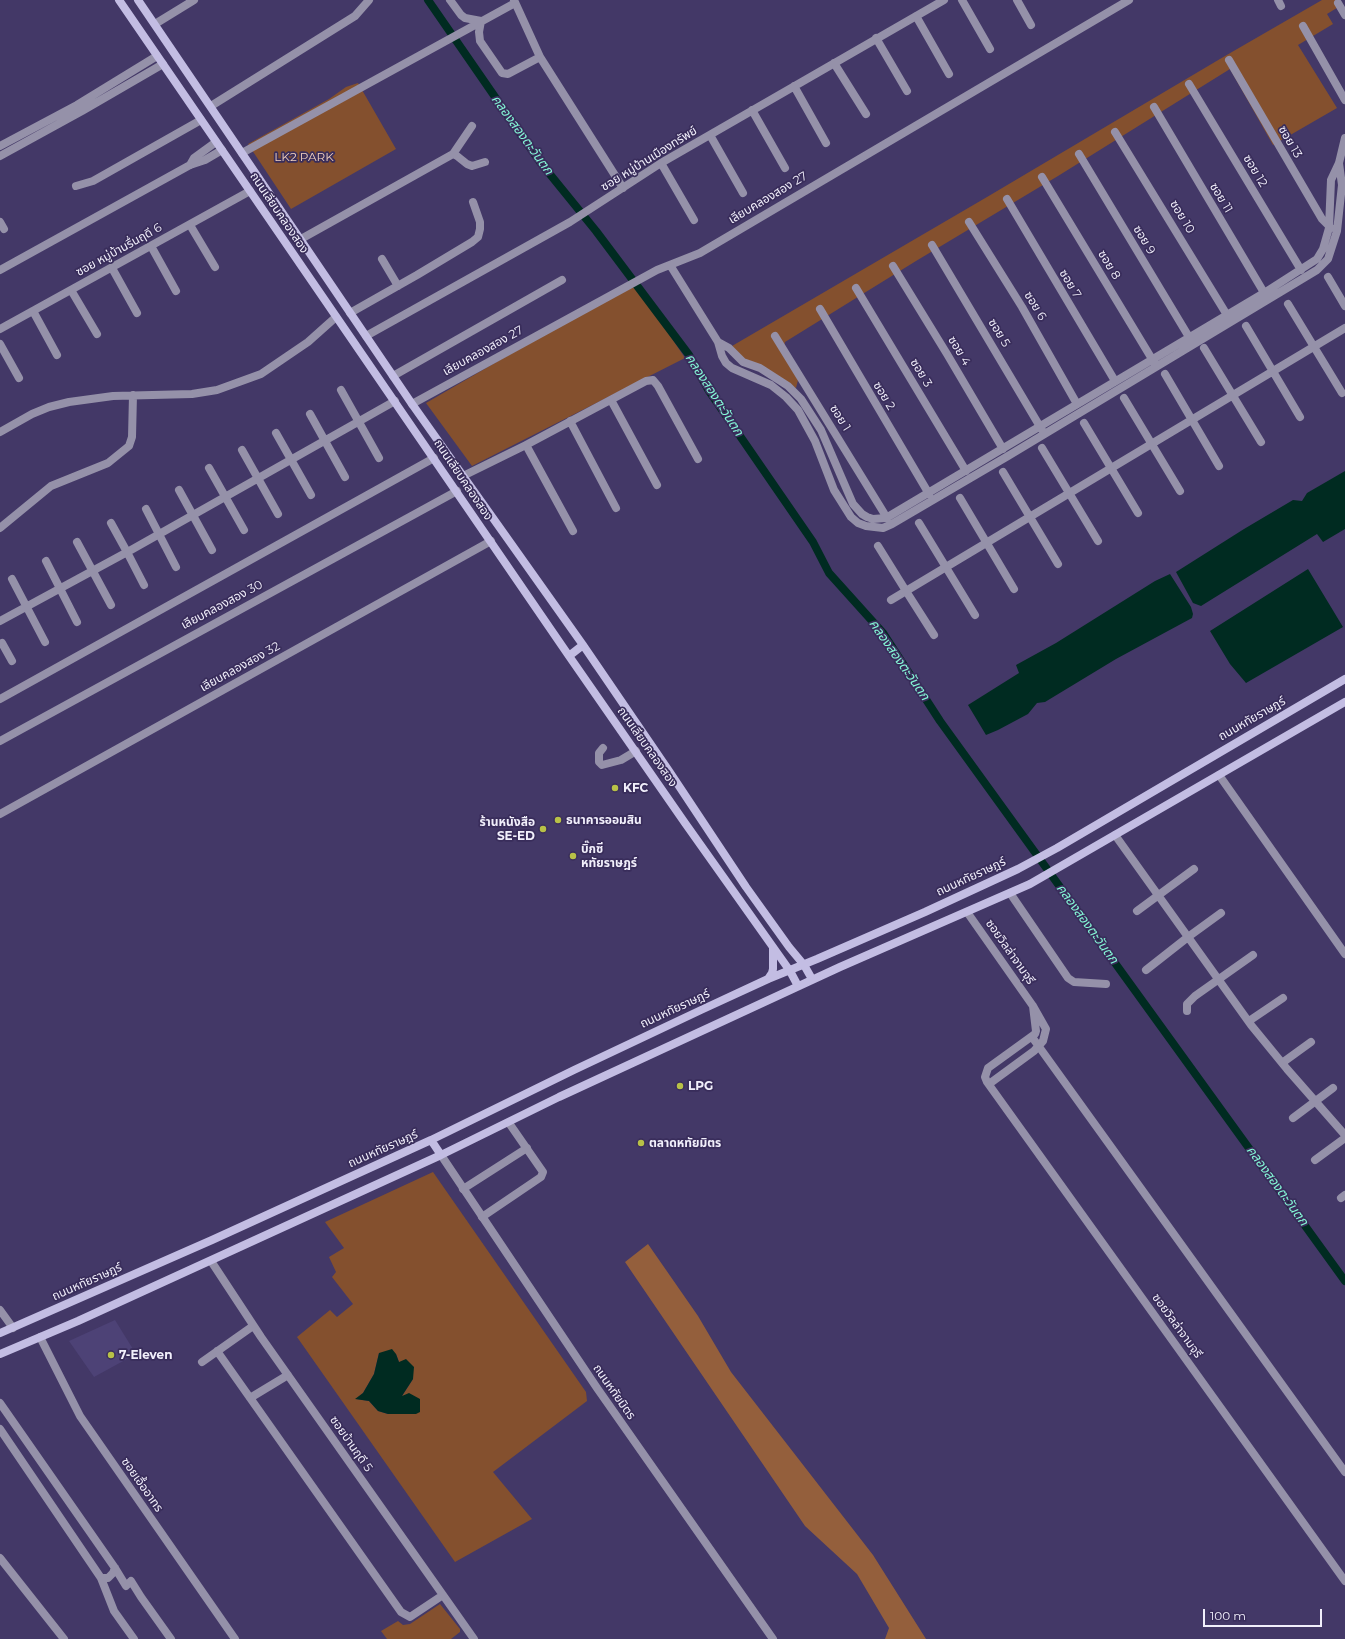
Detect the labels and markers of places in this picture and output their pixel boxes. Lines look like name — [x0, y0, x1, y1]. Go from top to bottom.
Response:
place label: KFC — [623, 781, 648, 795]
marker: KFC — [610, 783, 620, 793]
place label: ธนาคารออมสิน — [566, 813, 642, 827]
place label: ร้านหนังสือ SE-ED — [479, 815, 535, 843]
marker: ธนาคารออมสิน — [553, 815, 563, 825]
marker: ร้านหนังสือ SE-ED — [538, 824, 548, 834]
place label: บิ๊กซี หทัยราษฎร์ — [581, 842, 637, 870]
marker: บิ๊กซี หทัยราษฎร์ — [568, 851, 578, 861]
place label: LPG — [688, 1079, 713, 1093]
marker: LPG — [675, 1081, 685, 1091]
place label: ตลาดหทัยมิตร — [649, 1136, 721, 1150]
marker: ตลาดหทัยมิตร — [636, 1138, 646, 1148]
place label: 7-Eleven — [119, 1348, 172, 1362]
marker: 7-Eleven — [106, 1350, 116, 1360]

